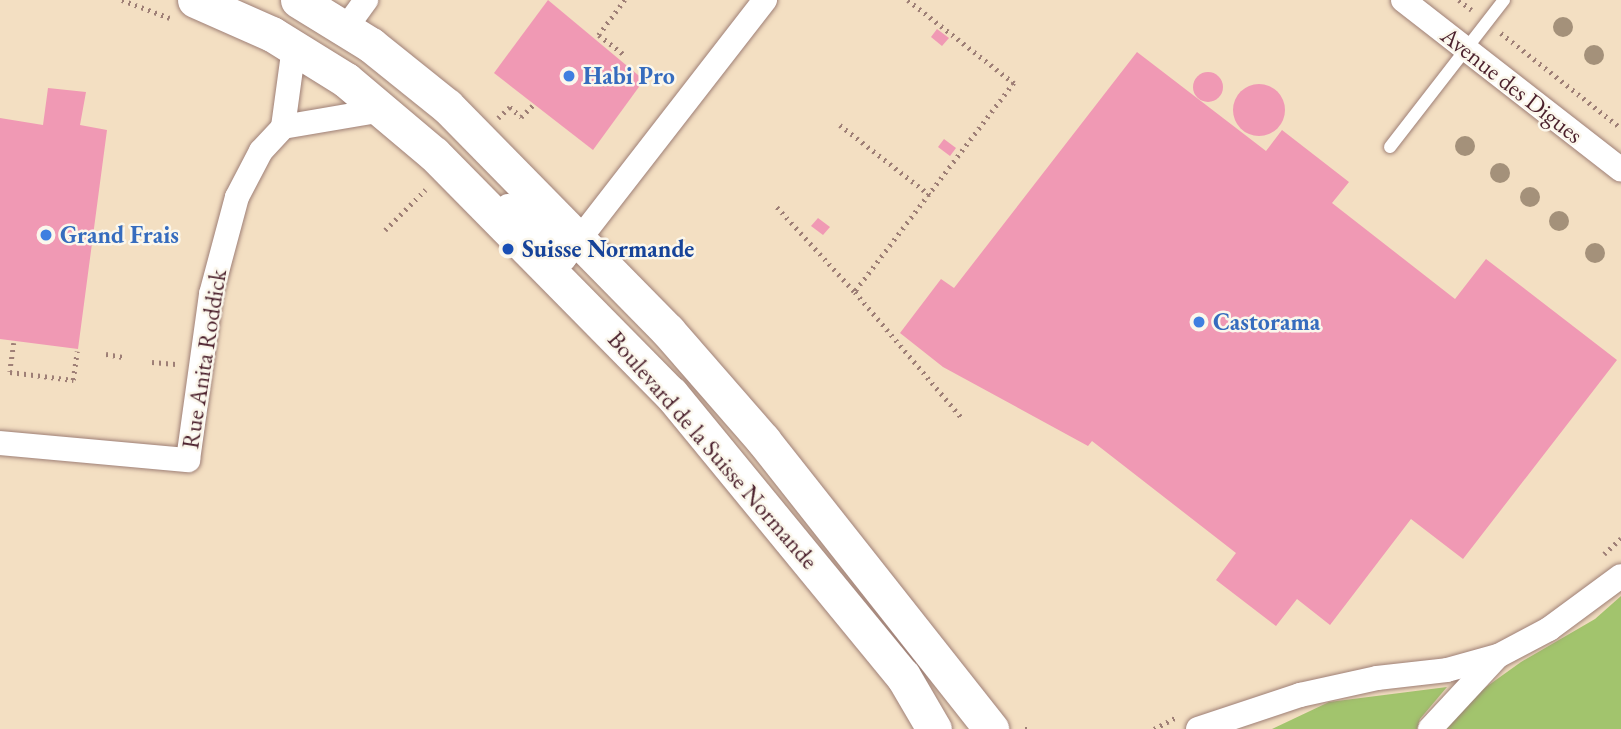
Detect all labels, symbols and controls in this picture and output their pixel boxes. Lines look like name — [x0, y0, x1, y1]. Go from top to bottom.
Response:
street label: Avenue des Digues — [1435, 21, 1589, 149]
place label: Habi Pro — [583, 62, 675, 90]
marker: Habi Pro — [561, 68, 577, 84]
place label: Grand Frais — [60, 221, 179, 249]
marker: Grand Frais — [38, 227, 54, 243]
place label: Suisse Normande — [522, 235, 694, 263]
marker: Suisse Normande — [500, 241, 516, 257]
street label: Rue Anita Roddick — [176, 267, 232, 451]
place label: Castorama — [1213, 308, 1320, 336]
marker: Castorama — [1191, 314, 1207, 330]
street label: Boulevard de la Suisse Normande — [602, 325, 824, 575]

